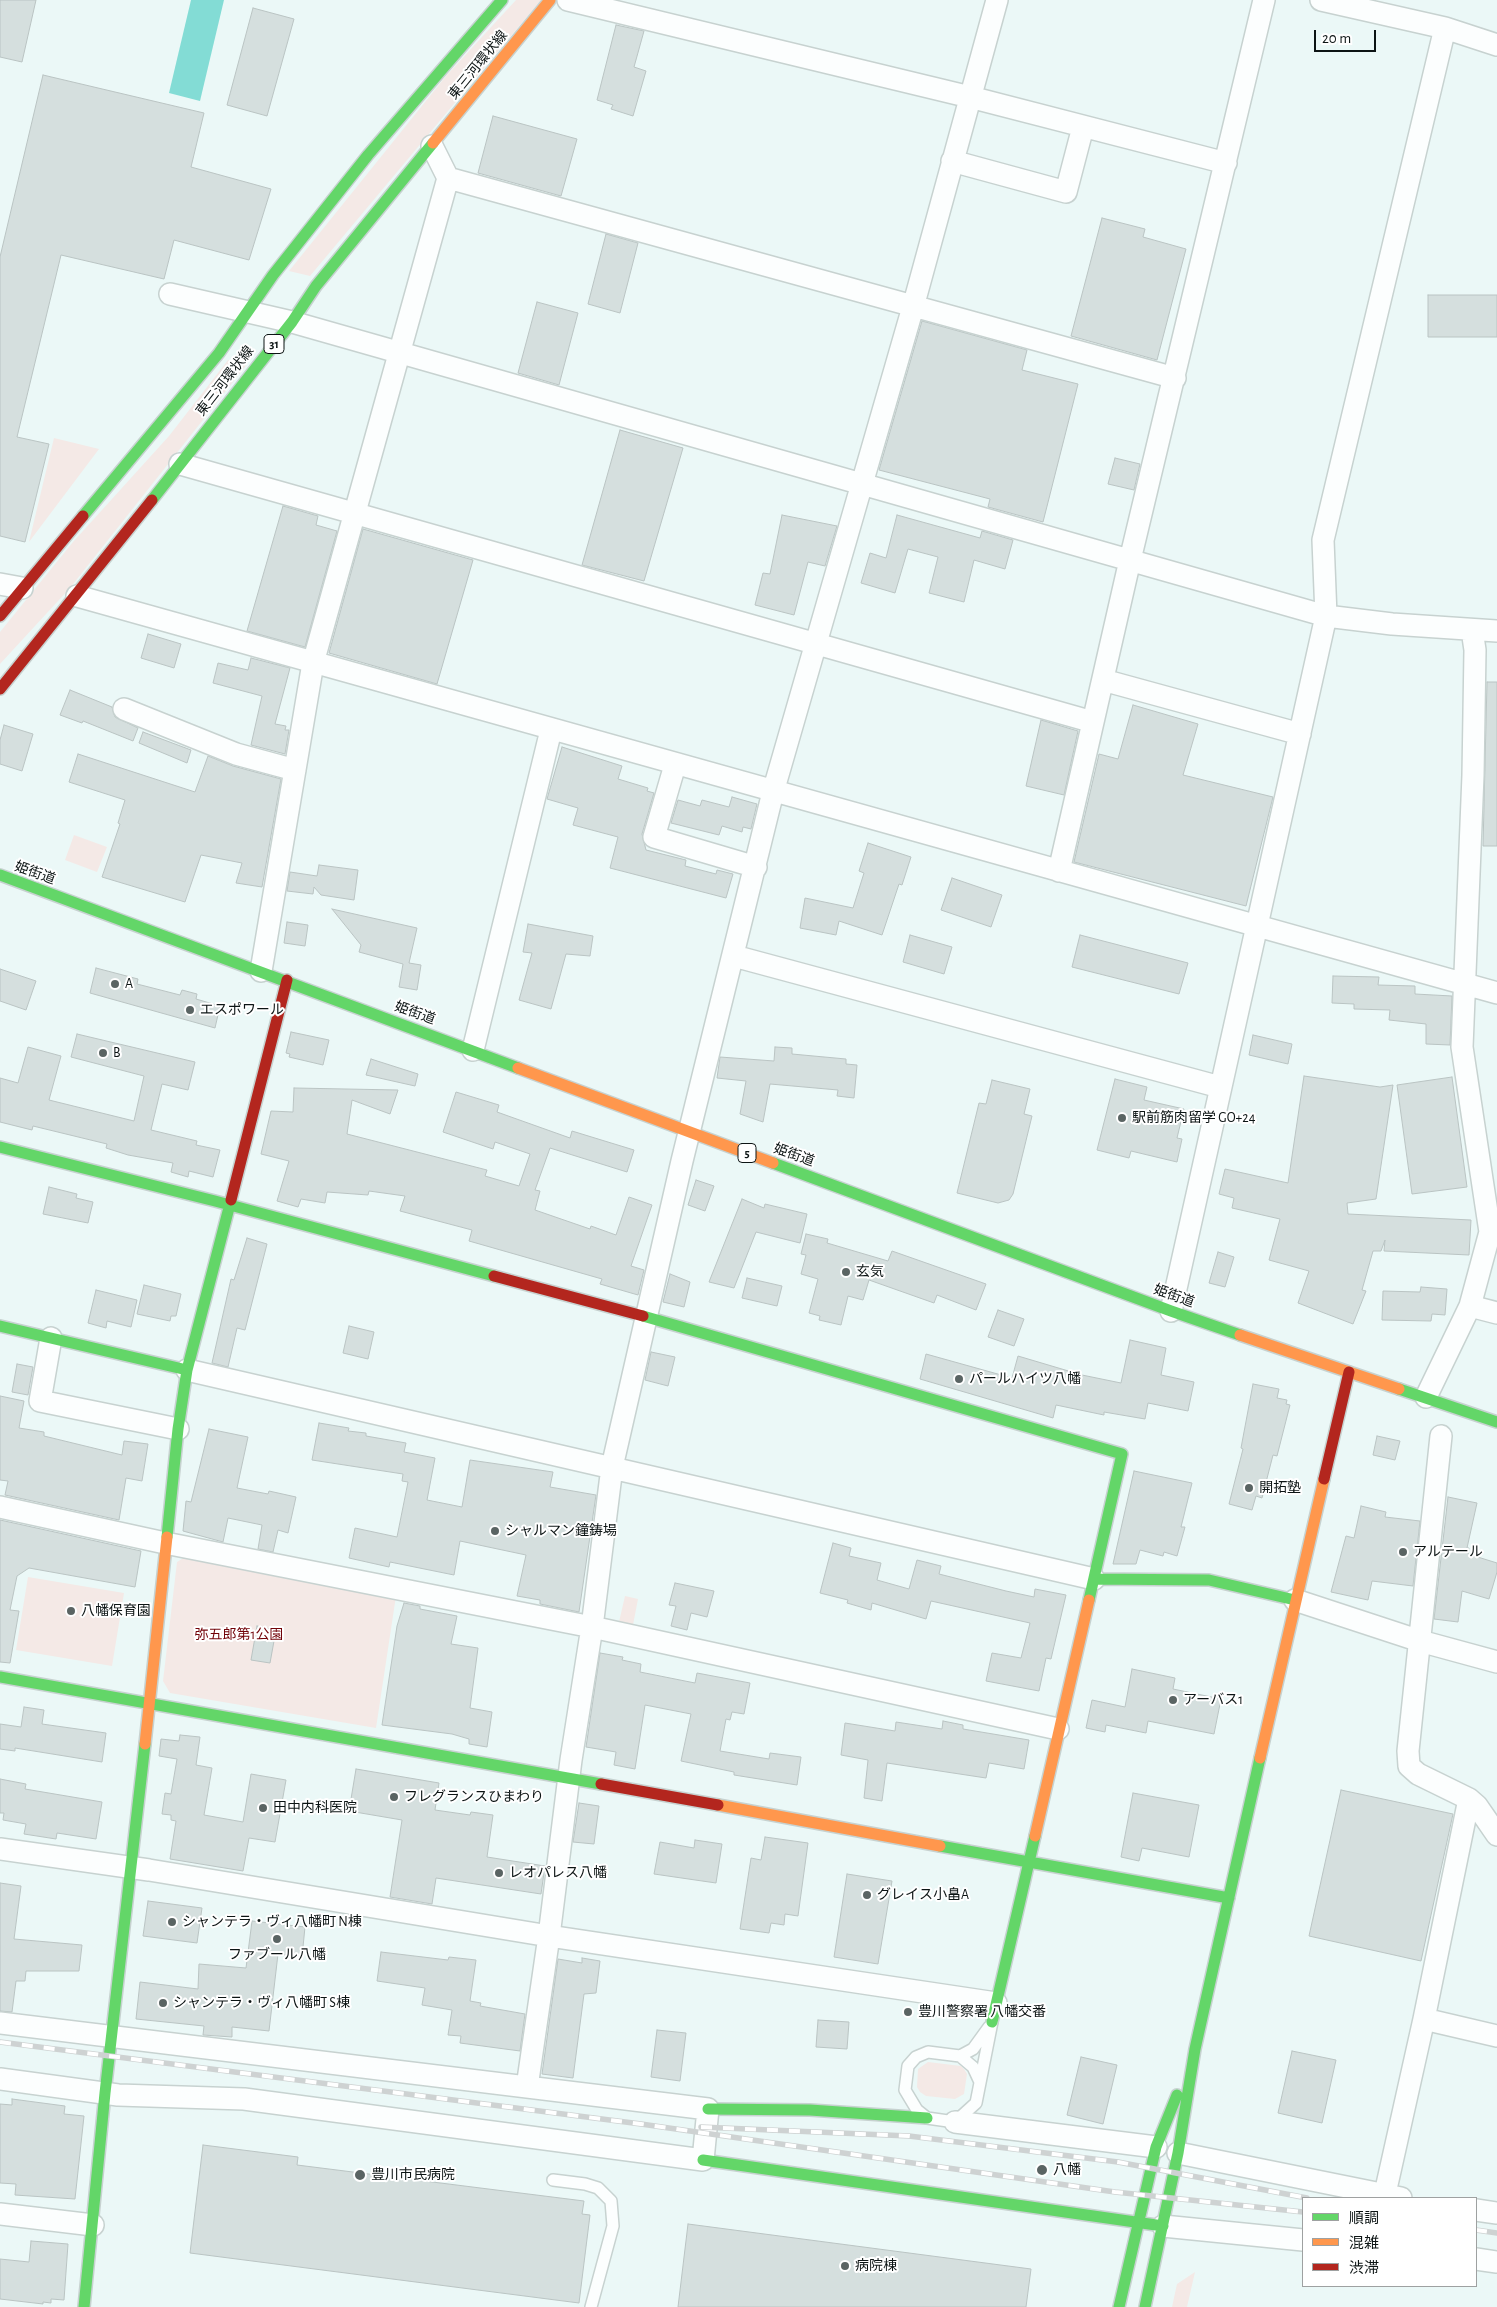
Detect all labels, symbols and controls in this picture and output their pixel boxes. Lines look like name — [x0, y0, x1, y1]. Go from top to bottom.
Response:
scale bar — [1317, 20, 1380, 52]
street label: 東三河環状線 — [445, 27, 511, 103]
text: 20 m — [1322, 31, 1351, 46]
road number: 31 — [264, 334, 284, 354]
street label: 東三河環状線 — [193, 343, 257, 419]
street label: 姫街道 — [12, 858, 58, 888]
place label: A — [125, 976, 133, 992]
marker: A — [109, 978, 121, 990]
street label: 姫街道 — [392, 998, 438, 1028]
place label: エスポワール — [200, 1002, 284, 1018]
marker: エスポワール — [184, 1004, 196, 1016]
place label: B — [113, 1045, 121, 1061]
marker: B — [97, 1047, 109, 1059]
place label: 駅前筋肉留学 GO+24 — [1132, 1110, 1255, 1126]
marker: 駅前筋肉留学 GO+24 — [1116, 1112, 1128, 1124]
street label: 姫街道 — [771, 1140, 817, 1170]
road number: 5 — [738, 1144, 756, 1162]
place label: 玄気 — [856, 1264, 884, 1280]
marker: 玄気 — [840, 1266, 852, 1278]
street label: 姫街道 — [1151, 1281, 1197, 1311]
place label: パールハイツ八幡 — [969, 1371, 1081, 1387]
marker: パールハイツ八幡 — [953, 1373, 965, 1385]
place label: 開拓塾 — [1259, 1480, 1301, 1496]
marker: 開拓塾 — [1243, 1482, 1255, 1494]
place label: シャルマン鐘鋳場 — [505, 1523, 617, 1539]
marker: シャルマン鐘鋳場 — [489, 1525, 501, 1537]
place label: アルテール — [1413, 1544, 1483, 1560]
marker: アルテール — [1397, 1546, 1409, 1558]
place label: 八幡保育園 — [81, 1603, 151, 1619]
marker: 八幡保育園 — [65, 1605, 77, 1617]
park label: 弥五郎第1公園 — [195, 1627, 283, 1643]
place label: アーバス1 — [1183, 1692, 1243, 1708]
marker: アーバス1 — [1167, 1694, 1179, 1706]
place label: フレグランスひまわり — [404, 1789, 544, 1805]
marker: フレグランスひまわり — [388, 1791, 400, 1803]
place label: 田中内科医院 — [273, 1800, 357, 1816]
marker: 田中内科医院 — [257, 1802, 269, 1814]
place label: レオパレス八幡 — [509, 1865, 607, 1881]
marker: レオパレス八幡 — [493, 1867, 505, 1879]
place label: グレイス小畠A — [877, 1887, 969, 1903]
marker: グレイス小畠A — [861, 1889, 873, 1901]
place label: シャンテラ・ヴィ八幡町 N棟 — [182, 1914, 362, 1930]
marker: シャンテラ・ヴィ八幡町 N棟 — [166, 1916, 178, 1928]
marker: ファブール八幡 — [271, 1933, 283, 1945]
place label: ファブール八幡 — [228, 1947, 326, 1963]
place label: シャンテラ・ヴィ八幡町 S棟 — [173, 1995, 350, 2011]
marker: シャンテラ・ヴィ八幡町 S棟 — [157, 1997, 169, 2009]
place label: 豊川警察署 八幡交番 — [918, 2004, 1046, 2020]
marker: 豊川警察署 八幡交番 — [902, 2006, 914, 2018]
place label: 八幡 — [1053, 2162, 1081, 2178]
marker: 八幡 — [1035, 2163, 1049, 2177]
place label: 豊川市民病院 — [371, 2167, 455, 2183]
marker: 豊川市民病院 — [353, 2168, 367, 2182]
legend — [1302, 2197, 1477, 2287]
text: 順調 — [1349, 2211, 1379, 2226]
text: 混雑 — [1349, 2236, 1379, 2251]
place label: 病院棟 — [855, 2258, 897, 2274]
marker: 病院棟 — [839, 2260, 851, 2272]
text: 渋滞 — [1349, 2261, 1379, 2276]

